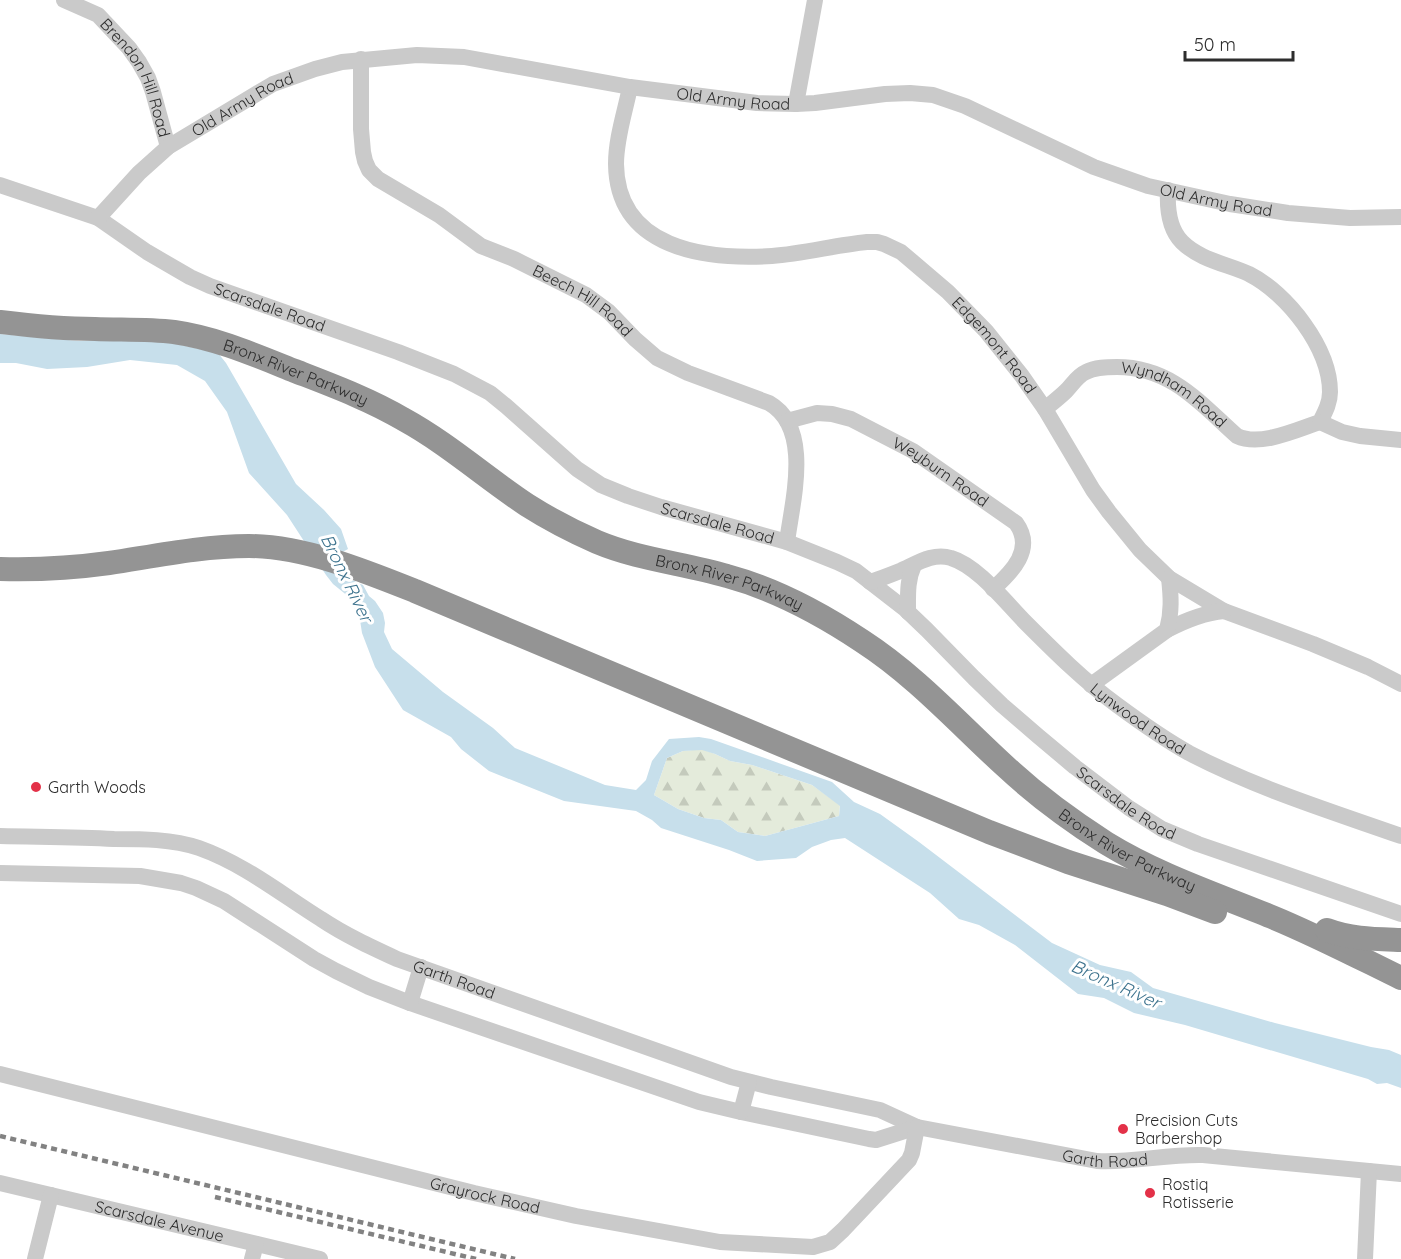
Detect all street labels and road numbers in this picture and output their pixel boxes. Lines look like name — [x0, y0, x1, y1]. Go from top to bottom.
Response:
street label: Brendon Hill Road — [96, 14, 175, 139]
street label: Old Army Road — [188, 68, 296, 141]
street label: Old Army Road — [676, 83, 790, 114]
street label: Old Army Road — [1158, 179, 1274, 220]
street label: Beech Hill Road — [529, 260, 637, 340]
street label: Scarsdale Road — [211, 278, 328, 336]
street label: Edgemont Road — [948, 292, 1041, 397]
street label: Bronx River Parkway — [221, 334, 372, 410]
street label: Wyndham Road — [1120, 357, 1231, 432]
street label: Weyburn Road — [889, 432, 993, 511]
street label: Scarsdale Road — [659, 497, 777, 548]
street label: Bronx River Parkway — [654, 550, 807, 615]
street label: Lynwood Road — [1086, 678, 1189, 759]
street label: Scarsdale Road — [1073, 762, 1179, 844]
street label: Bronx River Parkway — [1055, 804, 1199, 896]
street label: Garth Road — [410, 955, 498, 1003]
street label: Garth Road — [1061, 1145, 1149, 1171]
street label: Grayrock Road — [428, 1172, 542, 1218]
street label: Scarsdale Avenue — [93, 1196, 226, 1246]

